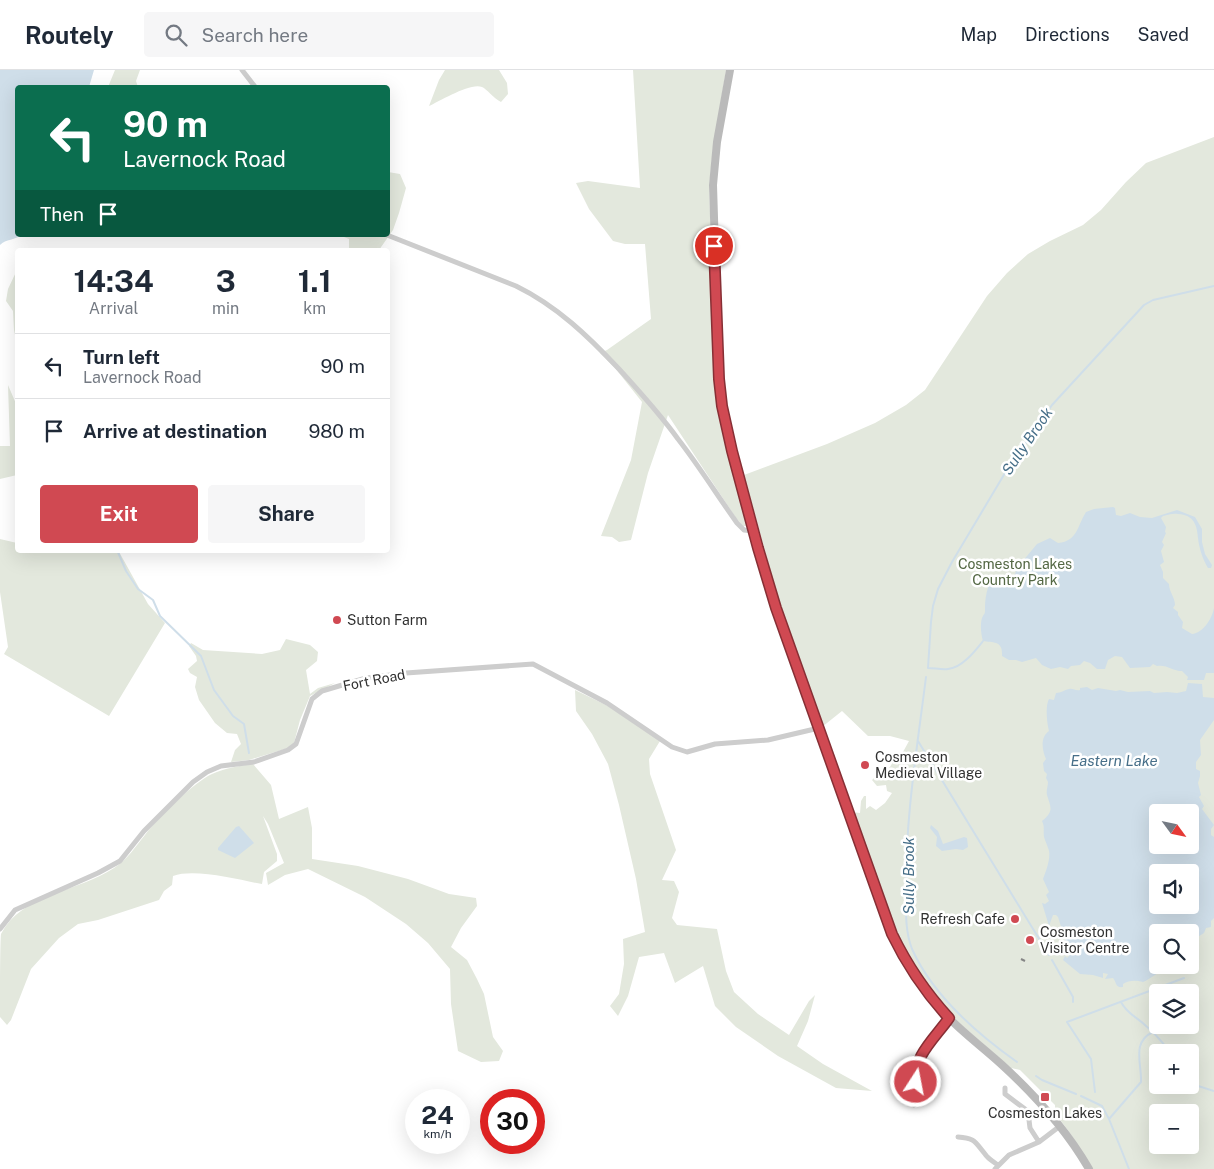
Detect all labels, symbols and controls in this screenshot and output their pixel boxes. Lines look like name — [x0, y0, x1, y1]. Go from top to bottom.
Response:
search box — [144, 12, 494, 57]
text: Routely — [25, 21, 114, 49]
icon: search — [162, 21, 190, 49]
text: Search here — [202, 24, 308, 46]
text: Map — [960, 24, 997, 45]
text: Directions — [1025, 24, 1110, 45]
text: Saved — [1138, 24, 1189, 45]
text: 90 m — [123, 104, 208, 145]
icon: left — [40, 105, 105, 170]
text: Lavernock Road — [123, 146, 286, 172]
icon: arrive — [94, 200, 122, 228]
text: Then — [40, 203, 84, 225]
pin — [693, 225, 735, 267]
icon: arrive — [700, 232, 728, 260]
text: 14:34 — [73, 263, 154, 299]
text: 3 — [216, 263, 236, 299]
text: 1.1 — [298, 263, 332, 299]
text: Arrival — [89, 299, 138, 318]
text: min — [212, 299, 239, 318]
text: km — [303, 299, 326, 318]
text: Turn left — [83, 346, 160, 368]
icon: left — [40, 352, 68, 380]
text: 90 m — [321, 355, 365, 377]
text: Lavernock Road — [83, 368, 201, 387]
water label: Sully Brook — [998, 403, 1056, 478]
icon: arrive — [40, 417, 68, 445]
text: Arrive at destination — [83, 420, 267, 442]
text: 980 m — [308, 420, 365, 442]
button: Exit — [40, 485, 198, 543]
button: Share — [208, 485, 365, 543]
park label: Cosmeston Lakes Country Park — [958, 556, 1072, 588]
place label: Sutton Farm — [347, 612, 427, 628]
marker: Sutton Farm — [331, 614, 343, 626]
street label: Fort Road — [341, 666, 407, 694]
place label: Cosmeston Medieval Village — [875, 749, 982, 781]
water label: Eastern Lake — [1070, 752, 1158, 769]
marker: Cosmeston Medieval Village — [859, 759, 871, 771]
north arrow — [1149, 804, 1199, 854]
map controls — [1149, 804, 1199, 1154]
water label: Sully Brook — [900, 836, 917, 915]
button: sound — [1149, 864, 1199, 914]
place label: Refresh Cafe — [920, 911, 1005, 927]
marker: Refresh Cafe — [1009, 913, 1021, 925]
place label: Cosmeston Visitor Centre — [1040, 924, 1130, 956]
button: search — [1149, 924, 1199, 974]
marker: Cosmeston Visitor Centre — [1024, 934, 1036, 946]
button: layers — [1149, 984, 1199, 1034]
button: + — [1149, 1044, 1199, 1094]
position arrow — [889, 1055, 941, 1107]
speed limit sign: 30 — [480, 1089, 545, 1154]
marker: Cosmeston Lakes — [1039, 1091, 1051, 1103]
text: 24 — [421, 1100, 454, 1130]
button: − — [1149, 1104, 1199, 1154]
place label: Cosmeston Lakes — [988, 1105, 1102, 1121]
text: km/h — [423, 1127, 452, 1141]

